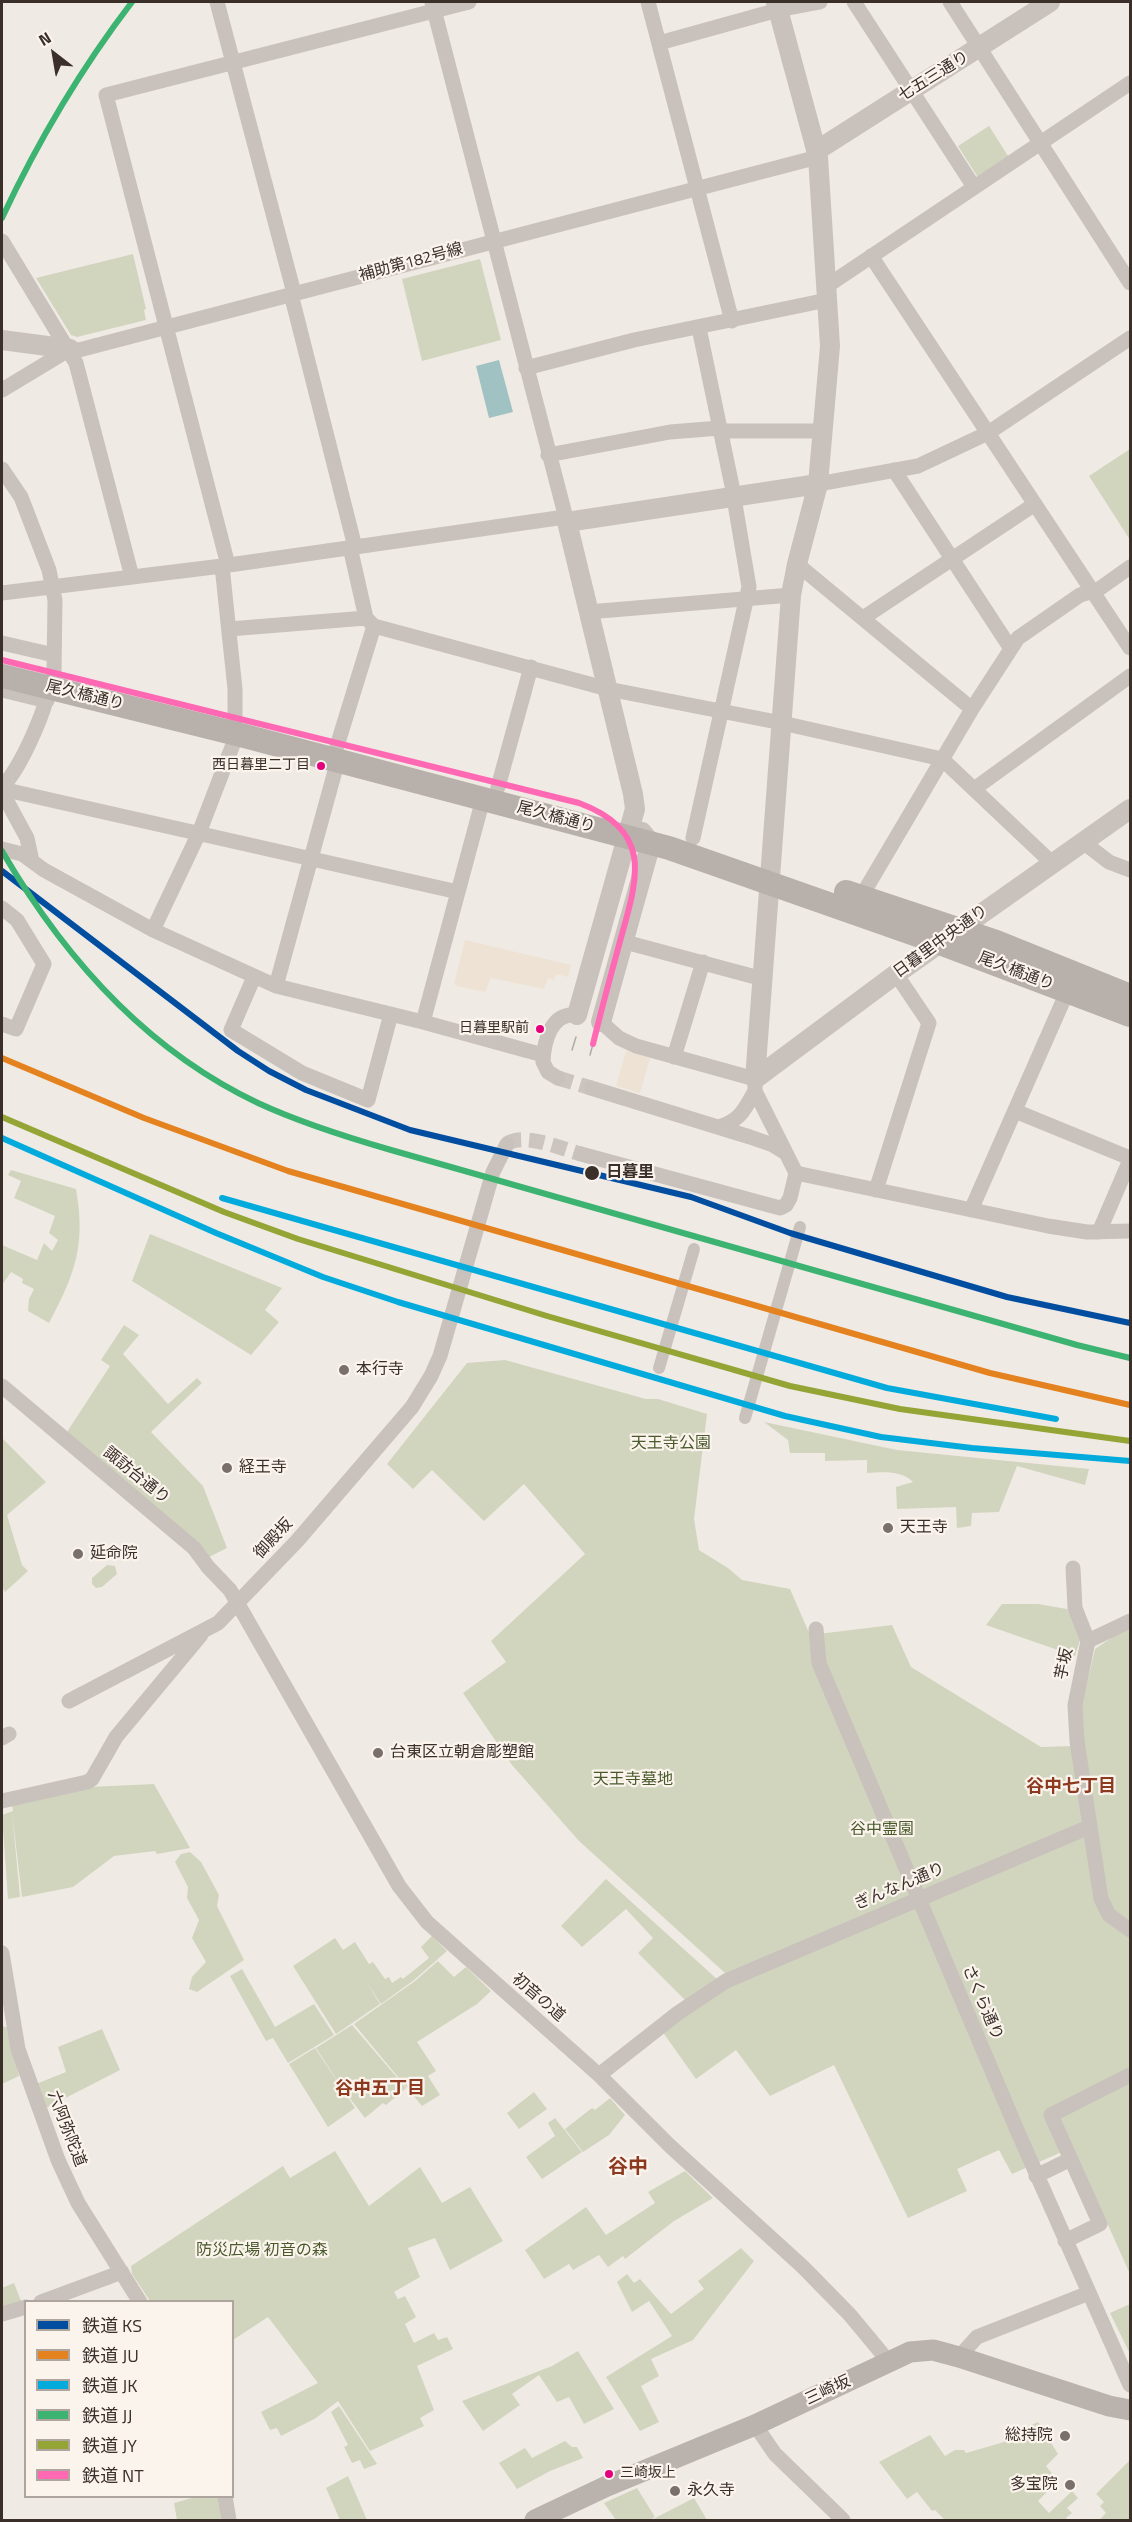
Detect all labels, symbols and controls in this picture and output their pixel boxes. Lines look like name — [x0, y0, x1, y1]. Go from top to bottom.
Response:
north arrow — [24, 24, 84, 84]
text: N — [34, 25, 56, 52]
street label: 七五三通り — [895, 48, 973, 106]
street label: 補助第182号線 — [357, 240, 465, 286]
street label: 尾久橋通り — [44, 677, 126, 715]
place label: 西日暮里二丁目 — [212, 758, 310, 774]
marker: 西日暮里二丁目 — [315, 760, 327, 772]
street label: 尾久橋通り — [515, 798, 597, 838]
street label: 日暮里中央通り — [890, 901, 992, 983]
street label: 尾久橋通り — [975, 949, 1057, 995]
place label: 日暮里駅前 — [459, 1021, 529, 1037]
marker: 日暮里駅前 — [534, 1023, 546, 1035]
place label: 日暮里 — [606, 1163, 654, 1183]
marker: 日暮里 — [583, 1164, 601, 1182]
place label: 本行寺 — [356, 1360, 404, 1380]
marker: 本行寺 — [337, 1363, 351, 1377]
park label: 天王寺公園 — [631, 1434, 711, 1454]
street label: 諏訪台通り — [99, 1443, 173, 1509]
place label: 経王寺 — [239, 1458, 287, 1478]
marker: 経王寺 — [220, 1461, 234, 1475]
street label: 御殿坂 — [251, 1515, 297, 1563]
place label: 天王寺 — [900, 1518, 948, 1538]
marker: 天王寺 — [881, 1521, 895, 1535]
place label: 延命院 — [90, 1544, 138, 1564]
marker: 延命院 — [71, 1547, 85, 1561]
street label: 芋坂 — [1052, 1646, 1078, 1682]
place label: 台東区立朝倉彫塑館 — [390, 1743, 534, 1763]
marker: 台東区立朝倉彫塑館 — [371, 1746, 385, 1760]
park label: 天王寺墓地 — [593, 1770, 673, 1790]
district label: 谷中七丁目 — [1026, 1777, 1116, 1799]
park label: 谷中霊園 — [850, 1820, 914, 1840]
street label: ぎんなん通り — [852, 1859, 948, 1915]
street label: さくら通り — [958, 1962, 1006, 2044]
street label: 初音の道 — [508, 1970, 568, 2026]
district label: 谷中五丁目 — [335, 2079, 425, 2101]
street label: 六阿弥陀道 — [43, 2088, 89, 2170]
district label: 谷中 — [608, 2156, 648, 2180]
park label: 防災広場 初音の森 — [196, 2241, 328, 2261]
legend — [24, 2300, 234, 2498]
text: 鉄道 KS — [82, 2312, 142, 2339]
text: 鉄道 JU — [82, 2342, 139, 2369]
text: 鉄道 JK — [82, 2372, 137, 2399]
street label: 三崎坂 — [802, 2372, 854, 2410]
text: 鉄道 JJ — [82, 2402, 132, 2429]
place label: 総持院 — [1005, 2426, 1053, 2446]
marker: 総持院 — [1058, 2429, 1072, 2443]
text: 鉄道 JY — [82, 2432, 137, 2459]
text: 鉄道 NT — [82, 2462, 144, 2489]
place label: 三崎坂上 — [620, 2466, 676, 2482]
marker: 三崎坂上 — [603, 2468, 615, 2480]
place label: 多宝院 — [1010, 2475, 1058, 2495]
marker: 多宝院 — [1063, 2478, 1077, 2492]
place label: 永久寺 — [687, 2481, 735, 2501]
marker: 永久寺 — [668, 2484, 682, 2498]

